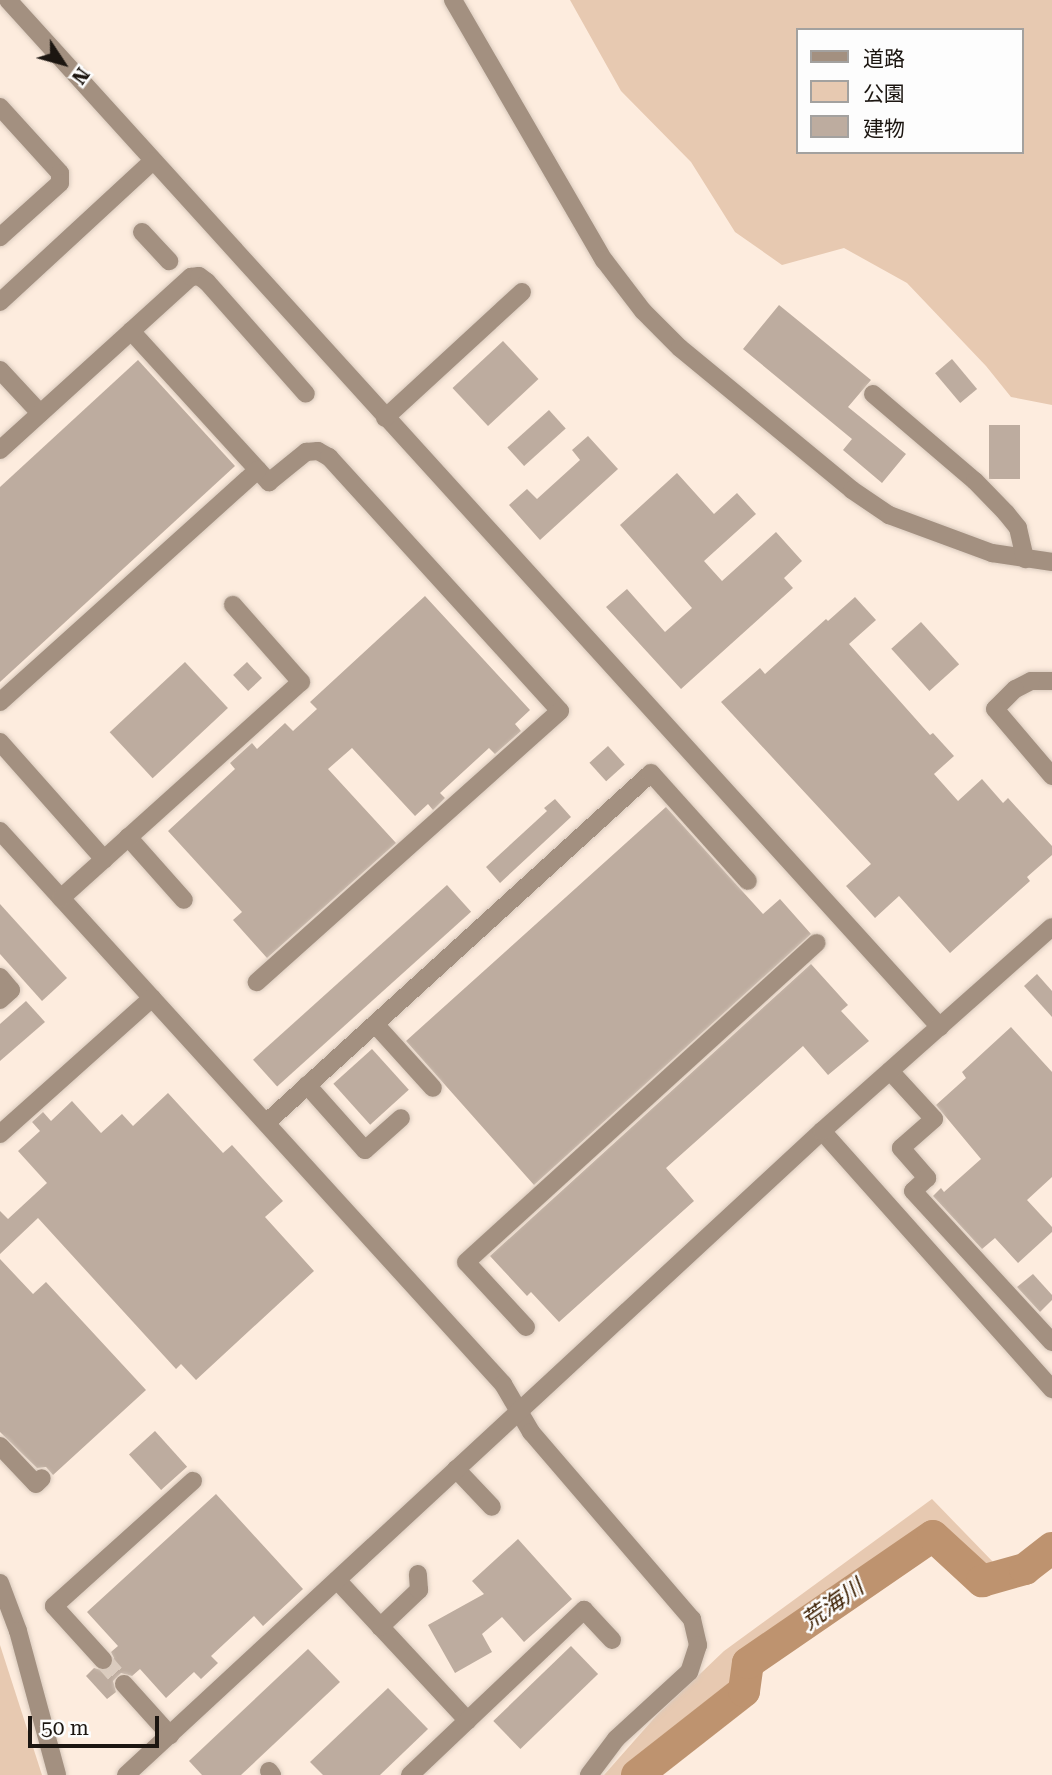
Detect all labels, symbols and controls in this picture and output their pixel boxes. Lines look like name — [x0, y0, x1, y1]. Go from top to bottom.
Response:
north arrow — [28, 28, 98, 98]
legend — [796, 28, 1024, 154]
text: 道路 — [863, 47, 905, 71]
text: N — [67, 63, 94, 88]
text: 公園 — [863, 82, 905, 106]
text: 建物 — [863, 117, 905, 141]
water label: 荒海川 — [797, 1574, 869, 1636]
scale bar — [32, 1702, 163, 1746]
text: 50 m — [41, 1716, 89, 1740]

